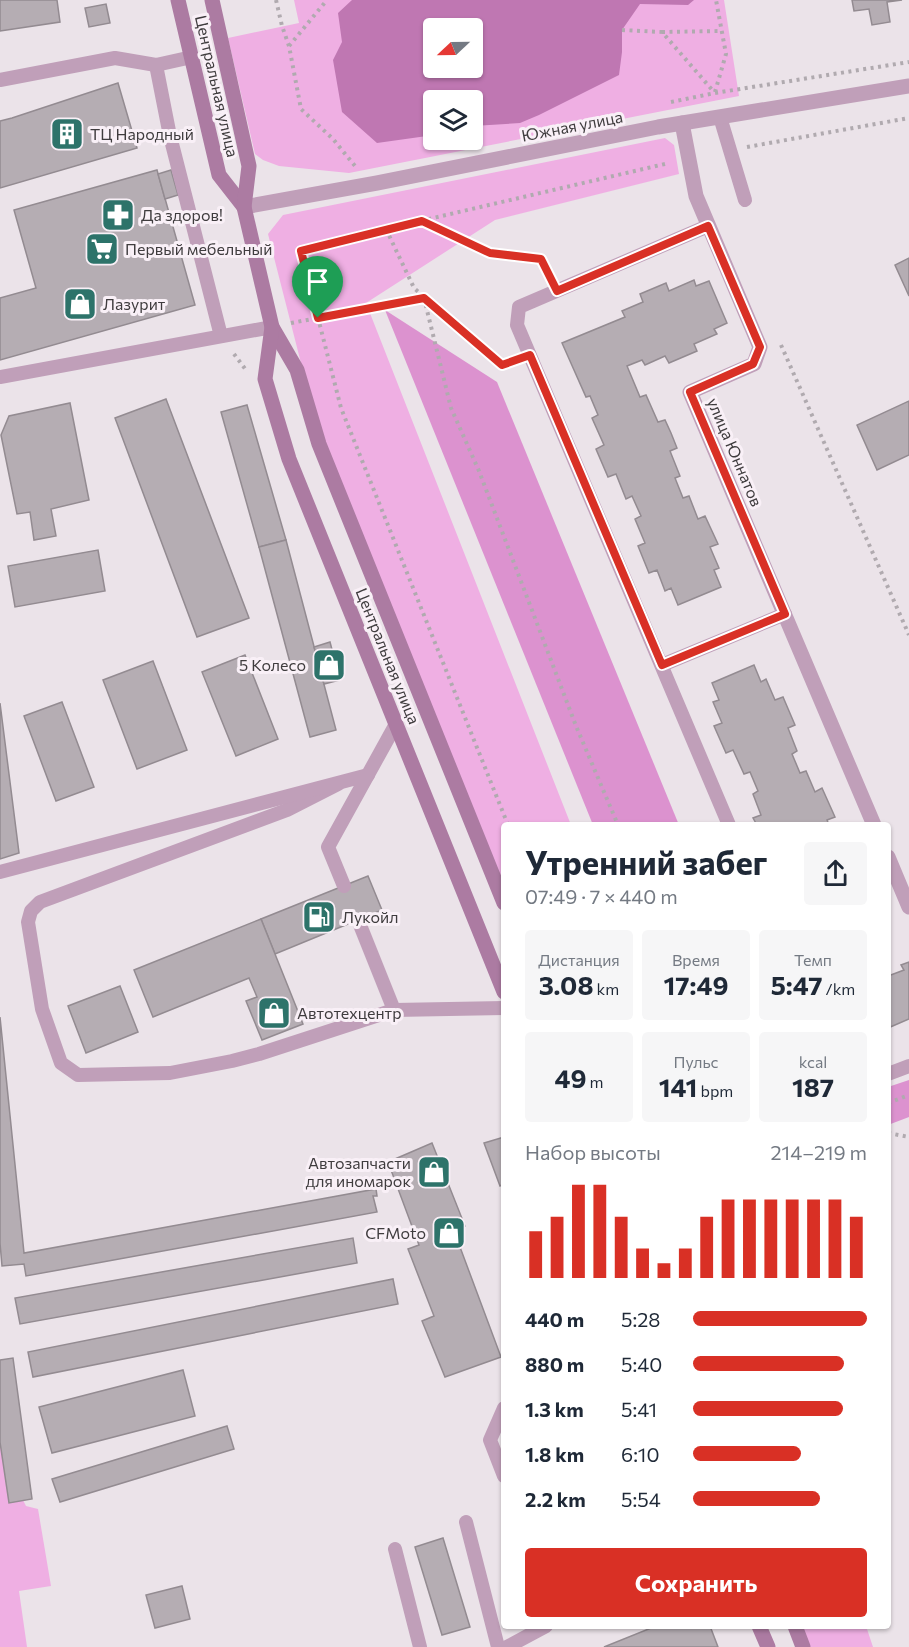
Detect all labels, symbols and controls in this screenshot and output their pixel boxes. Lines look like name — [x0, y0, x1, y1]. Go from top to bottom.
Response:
street label: Центральная улица — [192, 13, 243, 159]
north arrow — [423, 18, 483, 78]
map controls — [423, 18, 483, 150]
button: layers — [423, 90, 483, 150]
street label: Южная улица — [520, 106, 624, 145]
building icon: ТЦ Народный — [49, 116, 85, 152]
place label: ТЦ Народный — [90, 124, 194, 143]
pharmacy icon: Да здоров! — [100, 197, 136, 233]
place label: Да здоров! — [141, 205, 223, 224]
supermarket icon: Первый мебельный — [84, 231, 120, 267]
place label: Первый мебельный — [125, 239, 272, 258]
pin — [292, 256, 343, 318]
icon: arrive — [301, 265, 334, 298]
shop icon: Лазурит — [62, 286, 98, 322]
place label: Лазурит — [103, 294, 166, 313]
street label: улица Юннатов — [704, 395, 767, 509]
street label: Центральная улица — [352, 585, 424, 727]
shop icon: 5 Колесо — [311, 647, 347, 683]
place label: 5 Колесо — [239, 655, 306, 674]
text: Утренний забег — [525, 841, 767, 882]
button: share — [804, 842, 867, 905]
text: 07:49 · 7 × 440 m — [525, 884, 678, 908]
fuel station icon: Лукойл — [301, 899, 337, 935]
place label: Лукойл — [342, 907, 398, 926]
text: Дистанция — [538, 950, 620, 969]
text: Время — [672, 950, 720, 969]
text: Темп — [794, 950, 832, 969]
text: 3.08 — [539, 969, 593, 1000]
text: 17:49 — [664, 969, 728, 1000]
text: 5:47 — [771, 969, 822, 1000]
text: km — [593, 979, 619, 998]
text: /km — [822, 979, 855, 998]
shop icon: Автотехцентр — [256, 995, 292, 1031]
place label: Автотехцентр — [297, 1003, 401, 1022]
text: Пульс — [673, 1052, 719, 1071]
text: kcal — [799, 1052, 827, 1071]
text: 49 — [554, 1062, 586, 1093]
text: 141 — [659, 1071, 697, 1102]
text: 187 — [792, 1071, 834, 1102]
text: m — [586, 1072, 604, 1091]
text: bpm — [697, 1081, 733, 1100]
text: Набор высоты — [525, 1140, 661, 1164]
text: 214–219 m — [771, 1140, 867, 1164]
place label: Автозапчасти для иномарок — [306, 1153, 411, 1190]
shop icon: Автозапчасти для иномарок — [416, 1154, 452, 1190]
shop icon: CFMoto — [431, 1215, 467, 1251]
place label: CFMoto — [365, 1223, 426, 1242]
text: 440 m — [525, 1307, 584, 1331]
text: 5:28 — [621, 1307, 660, 1331]
text: 880 m — [525, 1352, 584, 1376]
text: 5:40 — [621, 1352, 662, 1376]
text: 1.3 km — [525, 1397, 584, 1421]
text: 5:41 — [621, 1397, 657, 1421]
text: 1.8 km — [525, 1442, 584, 1466]
text: 6:10 — [621, 1442, 659, 1466]
text: 2.2 km — [525, 1487, 586, 1511]
text: 5:54 — [621, 1487, 661, 1511]
button: Сохранить — [525, 1548, 867, 1617]

